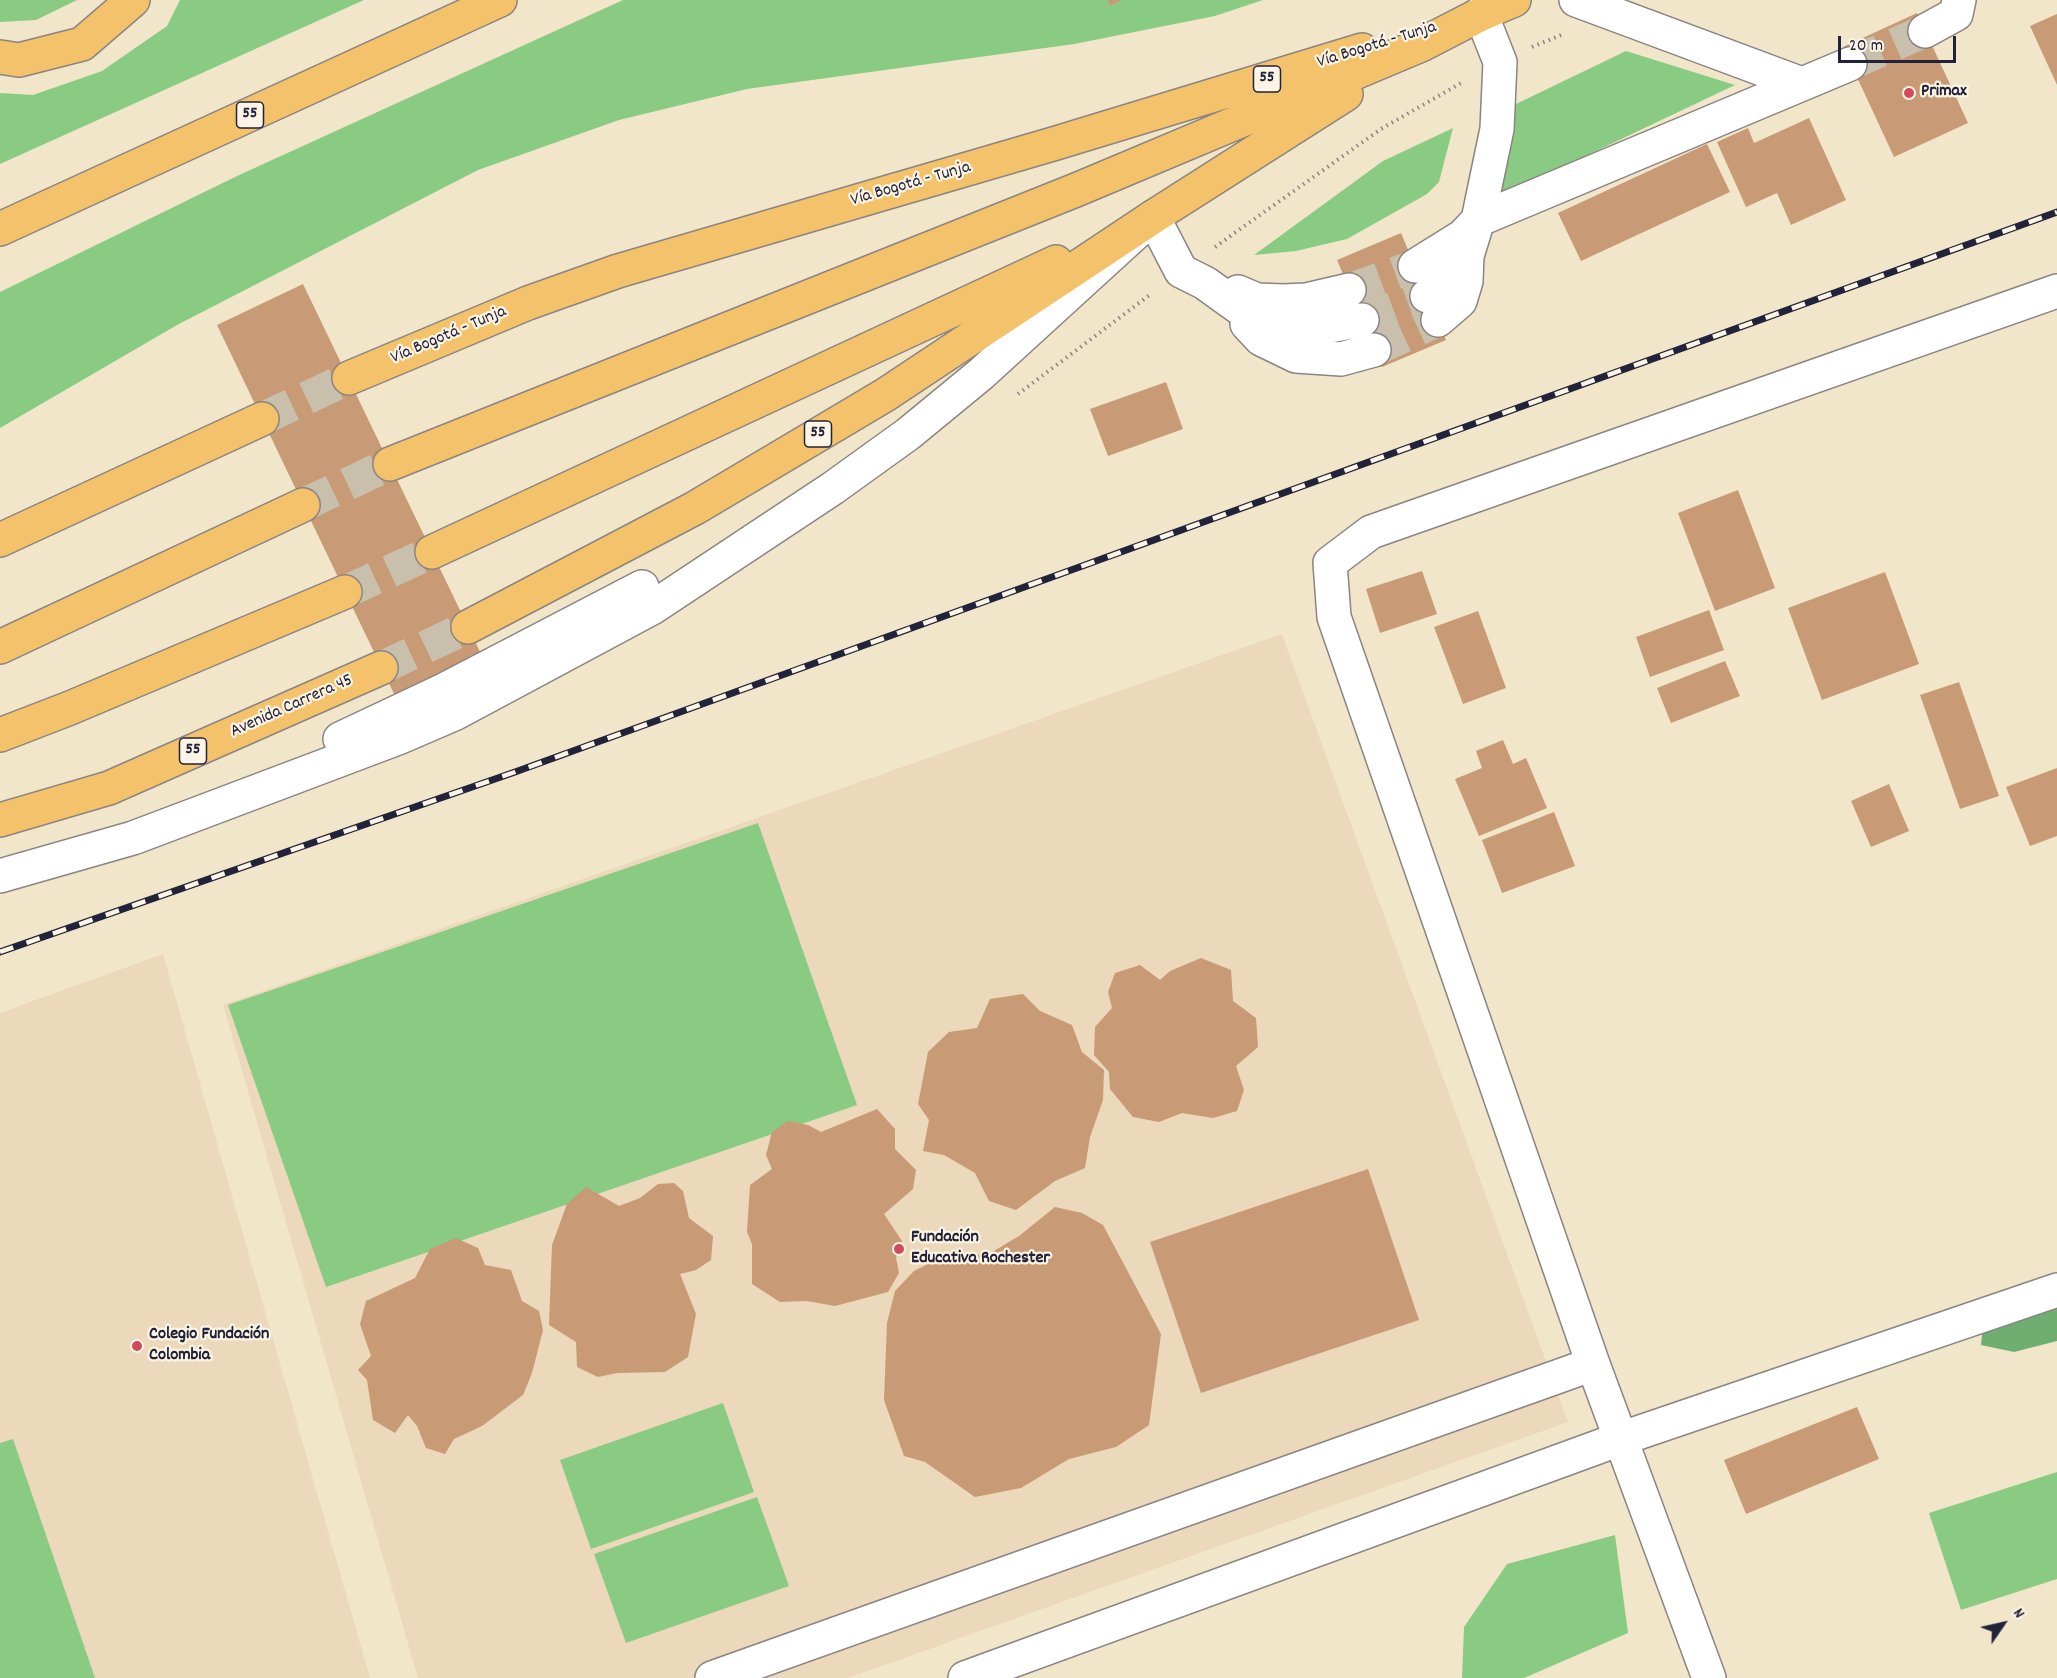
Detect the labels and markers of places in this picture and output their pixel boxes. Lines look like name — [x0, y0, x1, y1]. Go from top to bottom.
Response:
place label: Primax — [1921, 82, 1967, 104]
marker: Primax — [1902, 86, 1916, 100]
place label: Fundación Educativa Rochester — [911, 1228, 1050, 1270]
marker: Fundación Educativa Rochester — [892, 1242, 906, 1256]
place label: Colegio Fundación Colombia — [149, 1325, 269, 1368]
marker: Colegio Fundación Colombia — [130, 1339, 144, 1353]

